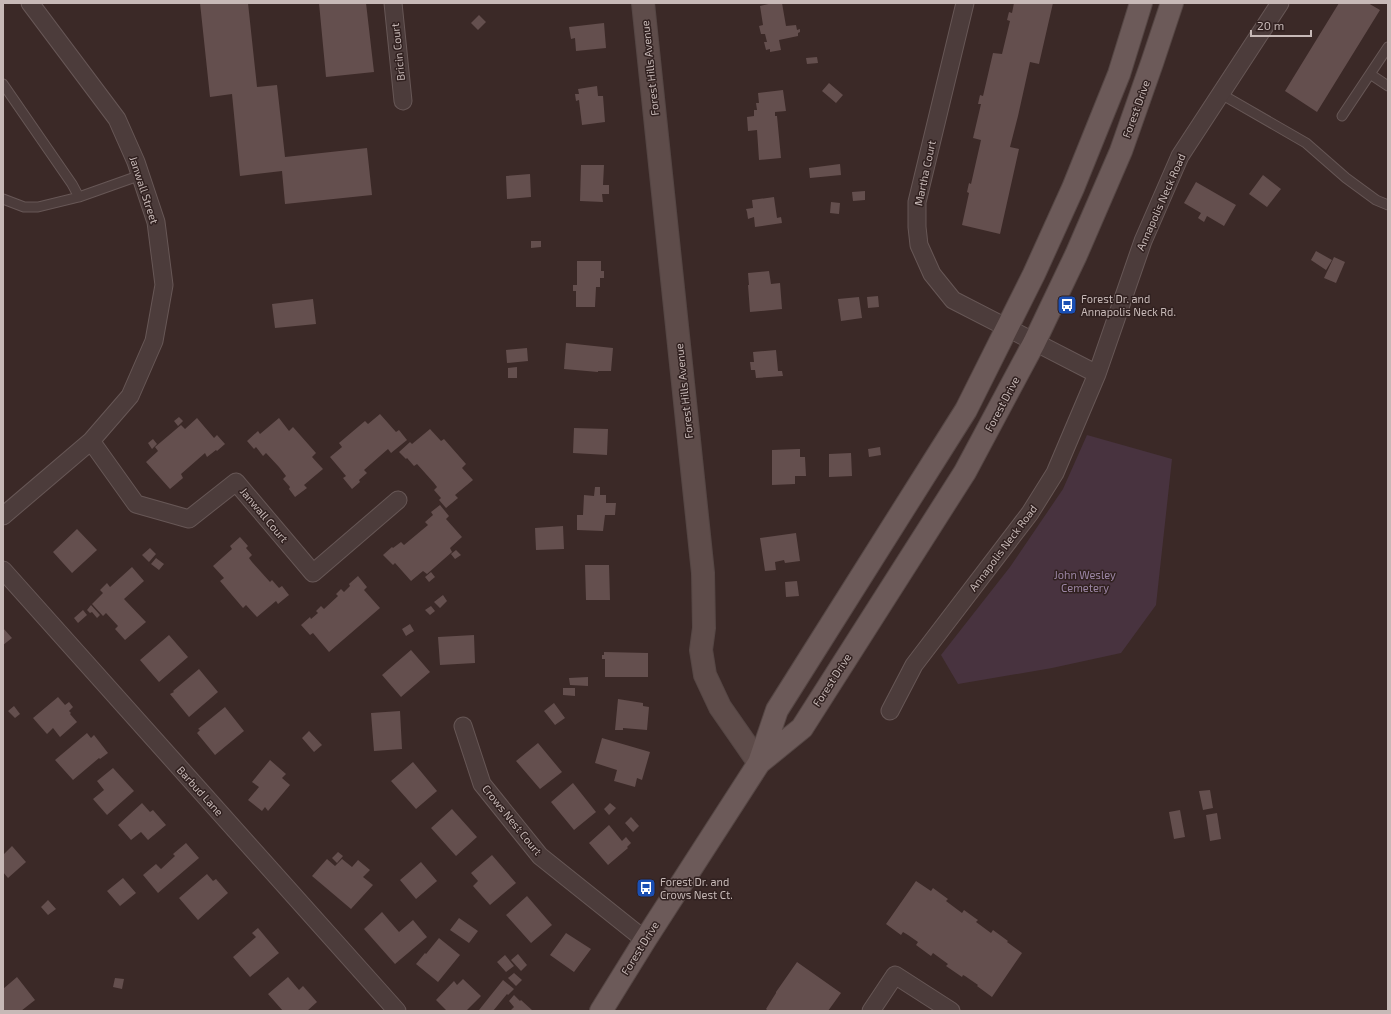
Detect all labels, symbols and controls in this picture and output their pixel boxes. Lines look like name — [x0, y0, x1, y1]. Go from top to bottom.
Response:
scale bar — [1251, 12, 1311, 38]
text: 20 m — [1257, 18, 1284, 32]
street label: Forest Hills Avenue — [638, 20, 661, 116]
street label: Bricin Court — [388, 22, 407, 82]
street label: Forest Drive — [1119, 78, 1152, 139]
street label: Martha Court — [911, 139, 938, 207]
street label: Annapolis Neck Road — [1133, 151, 1188, 252]
street label: Janwall Street — [127, 154, 162, 225]
place label: Forest Dr. and Annapolis Neck Rd. — [1081, 292, 1176, 318]
bus stop icon: Forest Dr. and Annapolis Neck Rd. — [1056, 294, 1078, 316]
street label: Forest Hills Avenue — [672, 343, 695, 439]
street label: Forest Drive — [982, 374, 1022, 434]
street label: Janwall Court — [238, 485, 291, 545]
street label: Annapolis Neck Road — [966, 502, 1039, 593]
park label: John Wesley Cemetery — [1054, 568, 1116, 594]
street label: Forest Drive — [810, 651, 854, 709]
street label: Barbud Lane — [175, 763, 226, 818]
street label: Crows Nest Court — [480, 782, 545, 858]
place label: Forest Dr. and Crows Nest Ct. — [660, 875, 733, 901]
bus stop icon: Forest Dr. and Crows Nest Ct. — [635, 877, 657, 899]
street label: Forest Drive — [618, 919, 661, 977]

